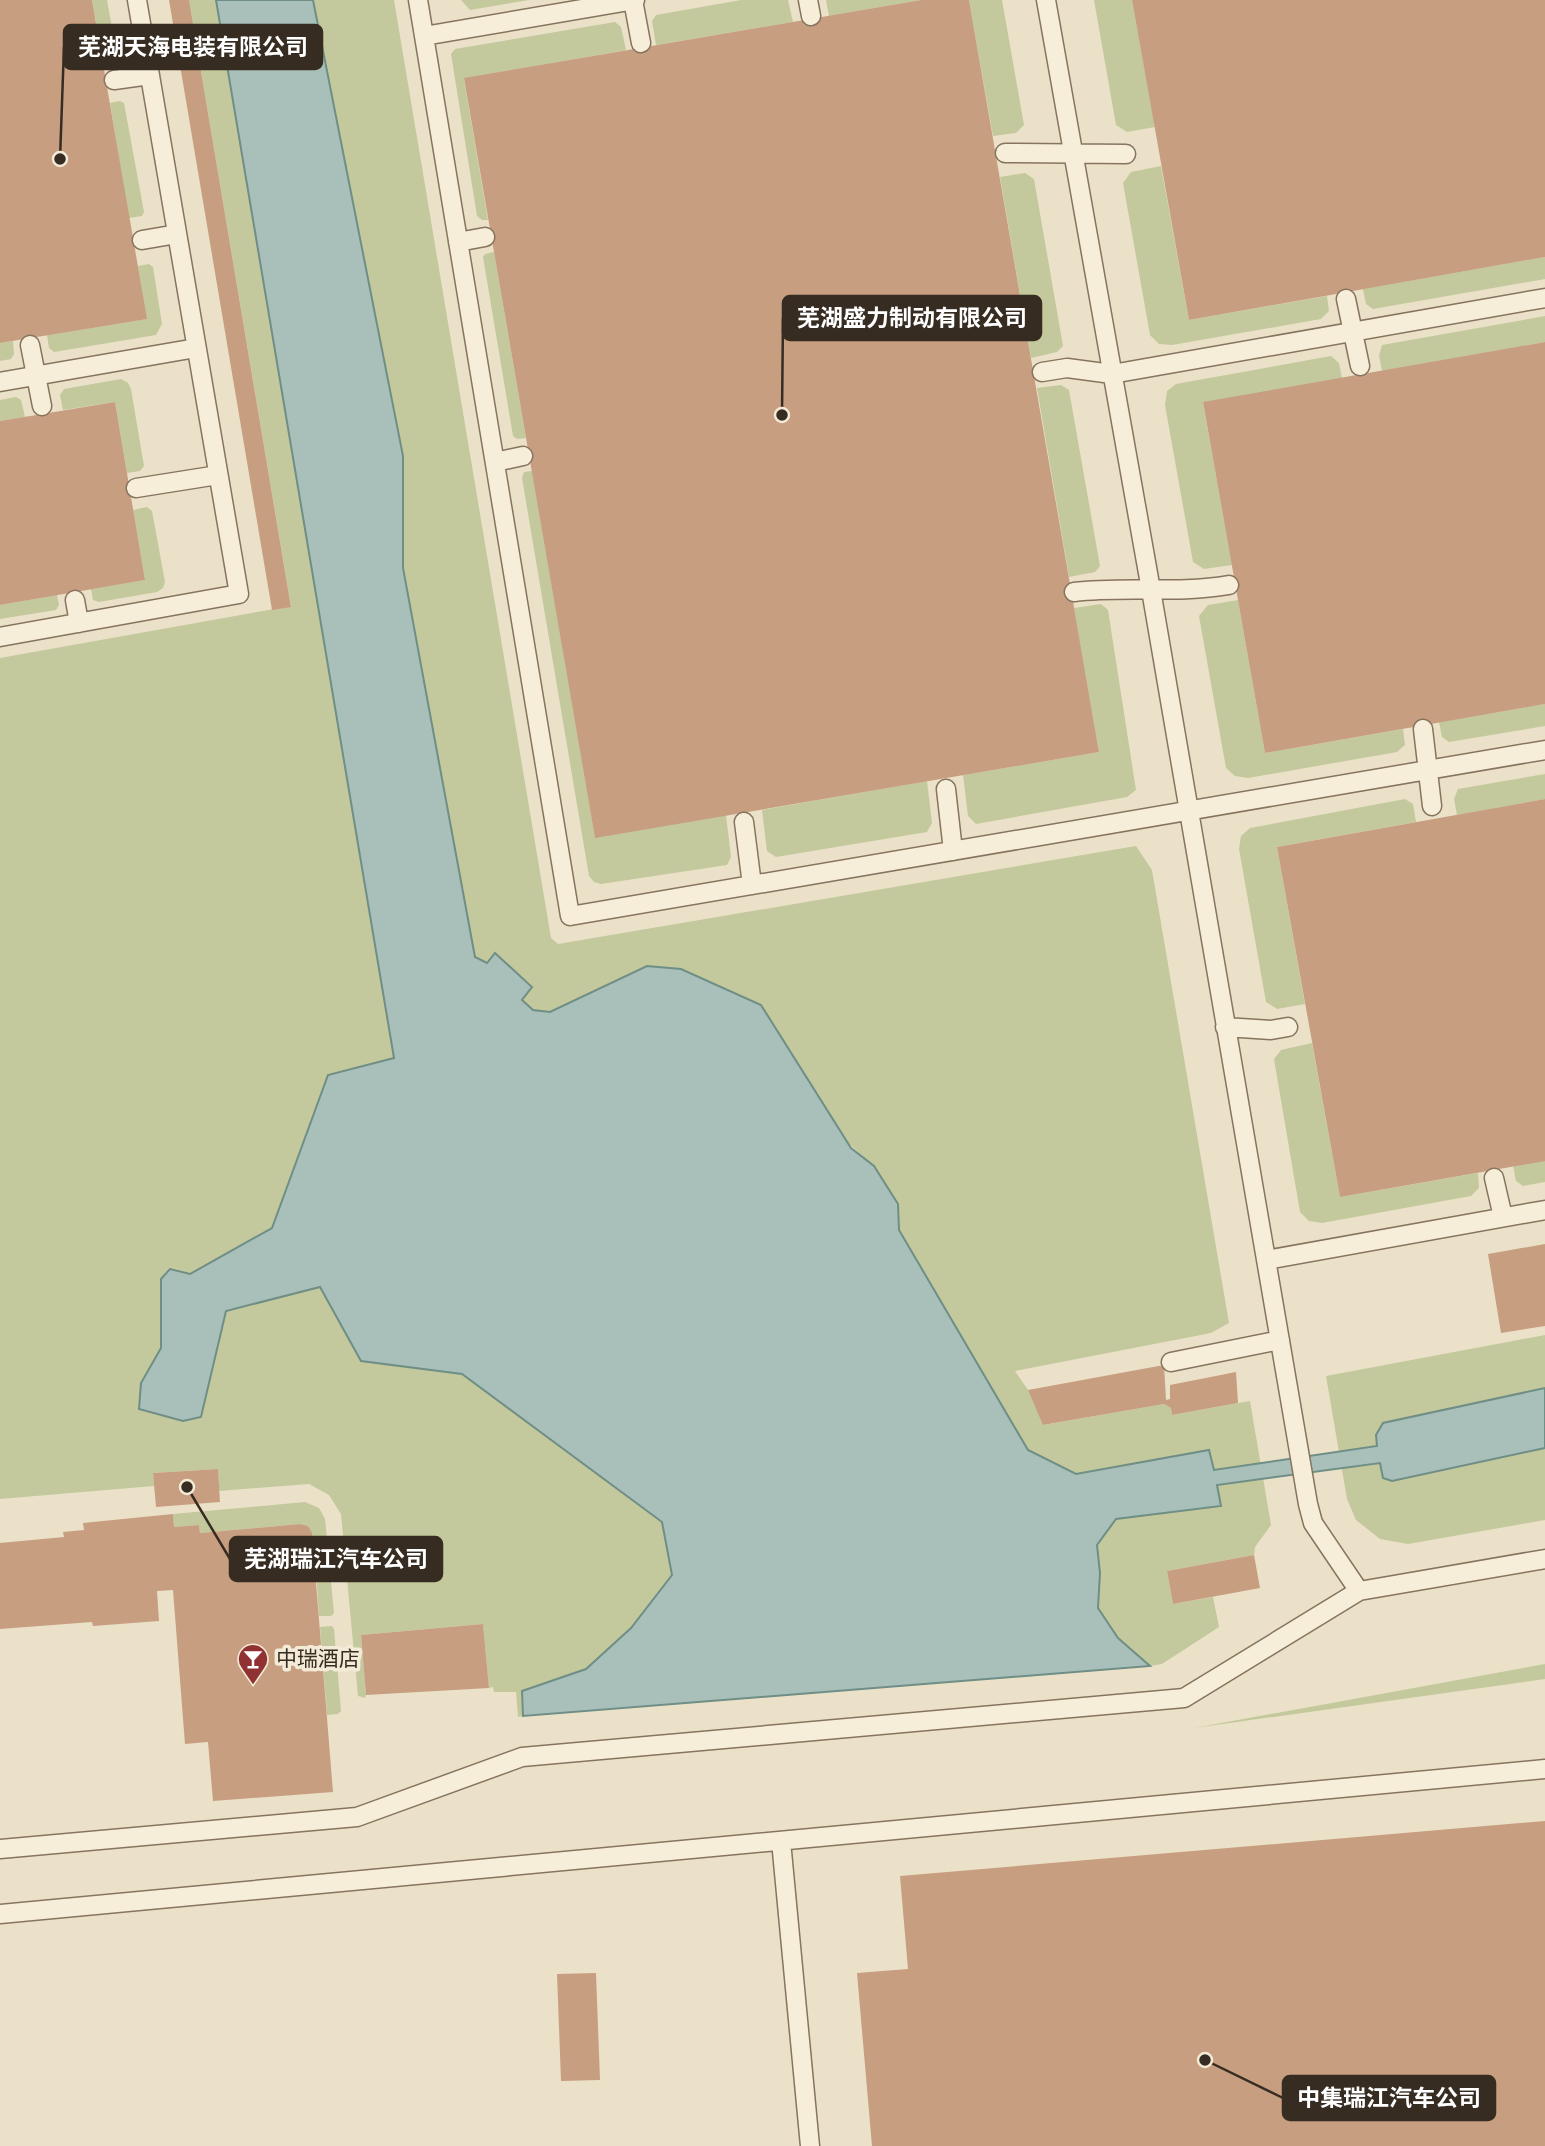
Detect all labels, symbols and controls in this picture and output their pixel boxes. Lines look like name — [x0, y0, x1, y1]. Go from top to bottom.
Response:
callout: 芜湖天海电装有限公司 — [64, 25, 322, 69]
text: 芜湖天海电装有限公司 — [78, 33, 308, 61]
callout: 芜湖盛力制动有限公司 — [783, 296, 1041, 340]
text: 芜湖盛力制动有限公司 — [797, 304, 1027, 332]
callout: 芜湖瑞江汽车公司 — [230, 1537, 442, 1581]
text: 芜湖瑞江汽车公司 — [244, 1545, 428, 1573]
bar icon: 中瑞酒店 — [236, 1642, 270, 1686]
place label: 中瑞酒店 — [276, 1646, 360, 1671]
callout: 中集瑞江汽车公司 — [1283, 2076, 1495, 2120]
text: 中集瑞江汽车公司 — [1297, 2084, 1481, 2112]

